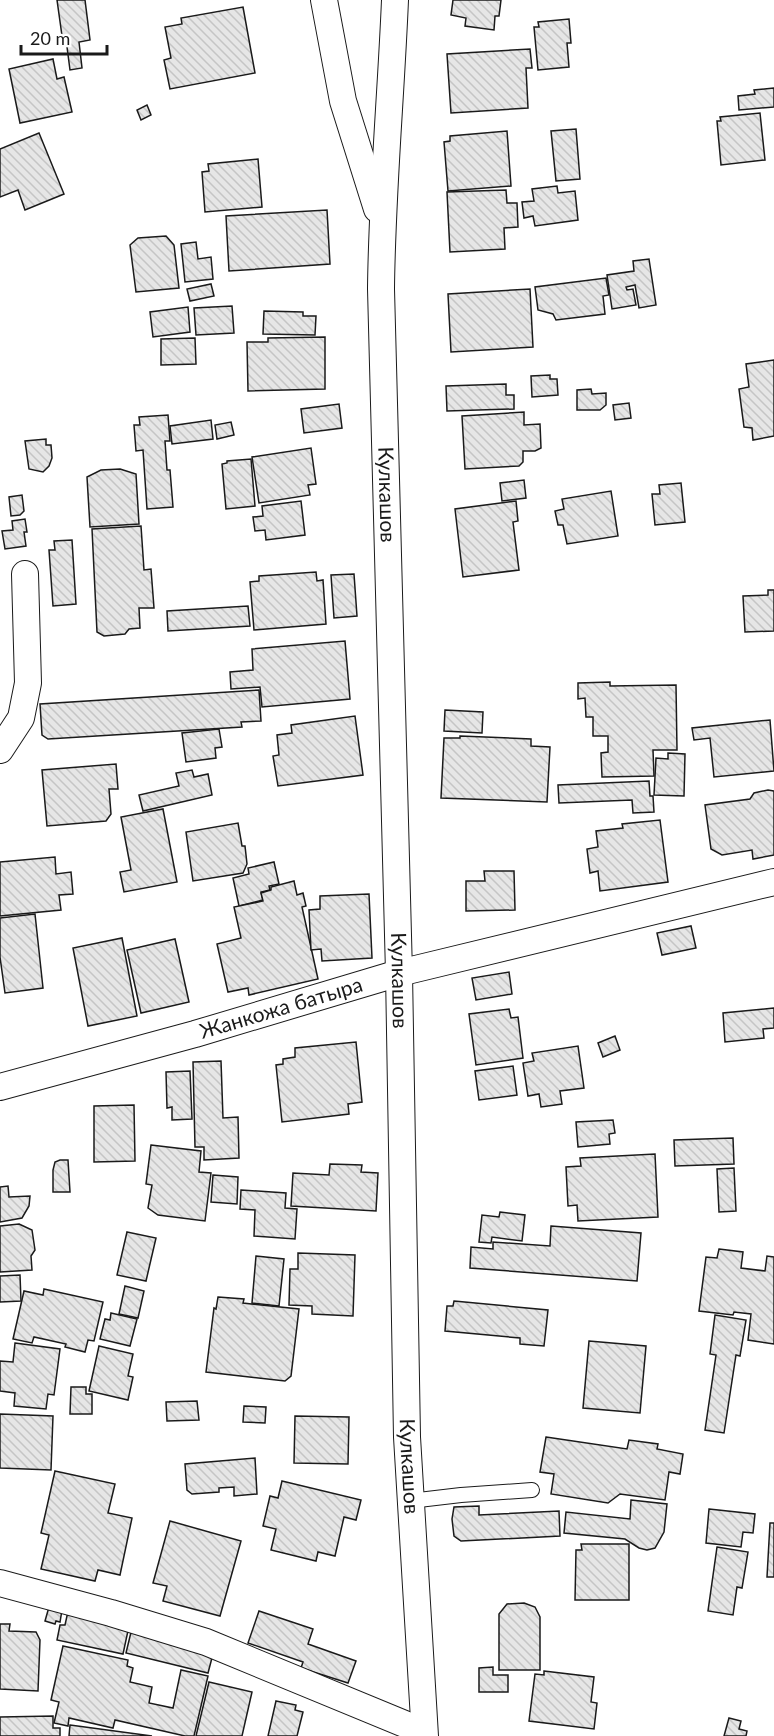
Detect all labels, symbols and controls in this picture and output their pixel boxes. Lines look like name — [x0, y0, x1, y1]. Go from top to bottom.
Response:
scale bar — [21, 18, 106, 56]
text: 20 m — [30, 27, 70, 49]
street label: Кулкашов — [374, 446, 402, 543]
street label: Кулкашов — [387, 932, 414, 1029]
street label: Жанкожа батыра — [196, 971, 365, 1043]
street label: Кулкашов — [396, 1418, 426, 1515]

